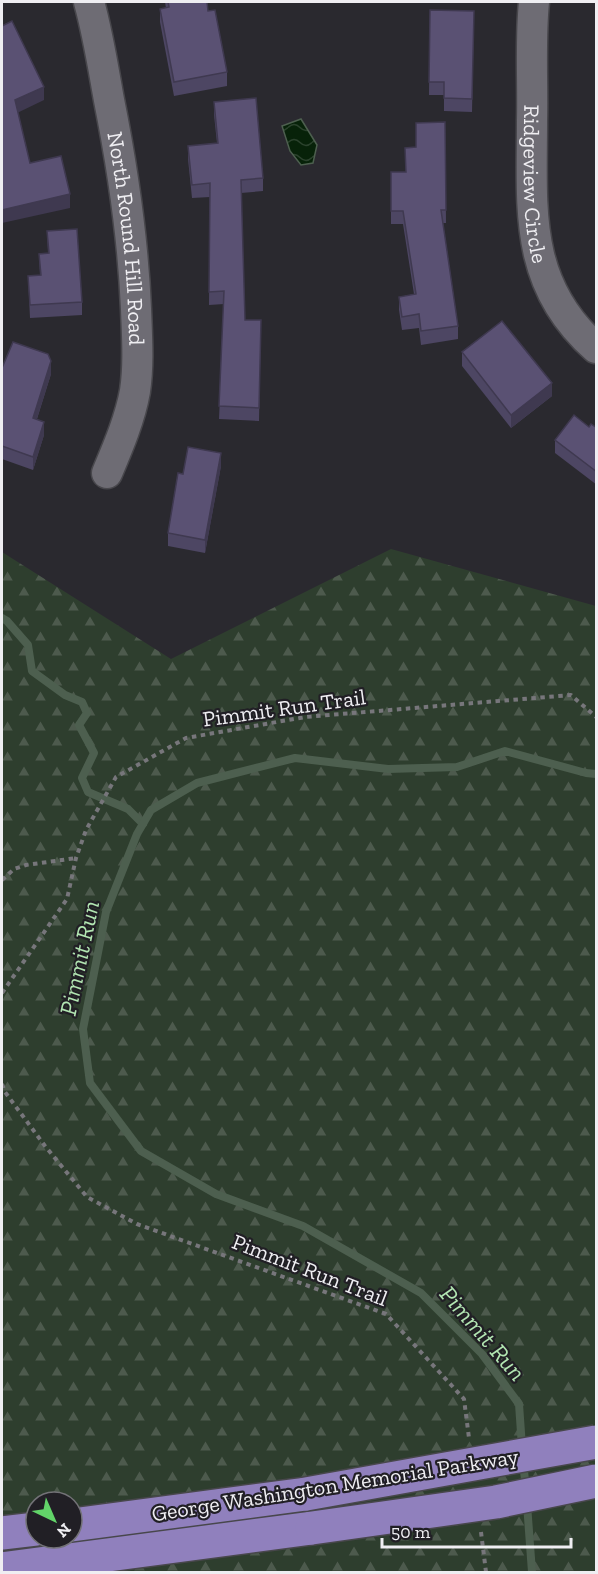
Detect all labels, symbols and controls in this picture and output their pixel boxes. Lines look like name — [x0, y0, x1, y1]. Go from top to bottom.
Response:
street label: Ridgeview Circle — [518, 104, 554, 266]
street label: North Round Hill Road — [102, 130, 151, 346]
street label: Pimmit Run Trail — [201, 683, 367, 733]
water label: Pimmit Run — [53, 898, 105, 1018]
street label: Pimmit Run Trail — [228, 1228, 392, 1312]
water label: Pimmit Run — [434, 1280, 532, 1386]
street label: George Washington Memorial Parkway — [150, 1443, 521, 1527]
north arrow — [24, 1490, 84, 1550]
scale bar — [382, 1511, 571, 1549]
text: N — [53, 1519, 75, 1541]
text: 50 m — [391, 1521, 431, 1543]

